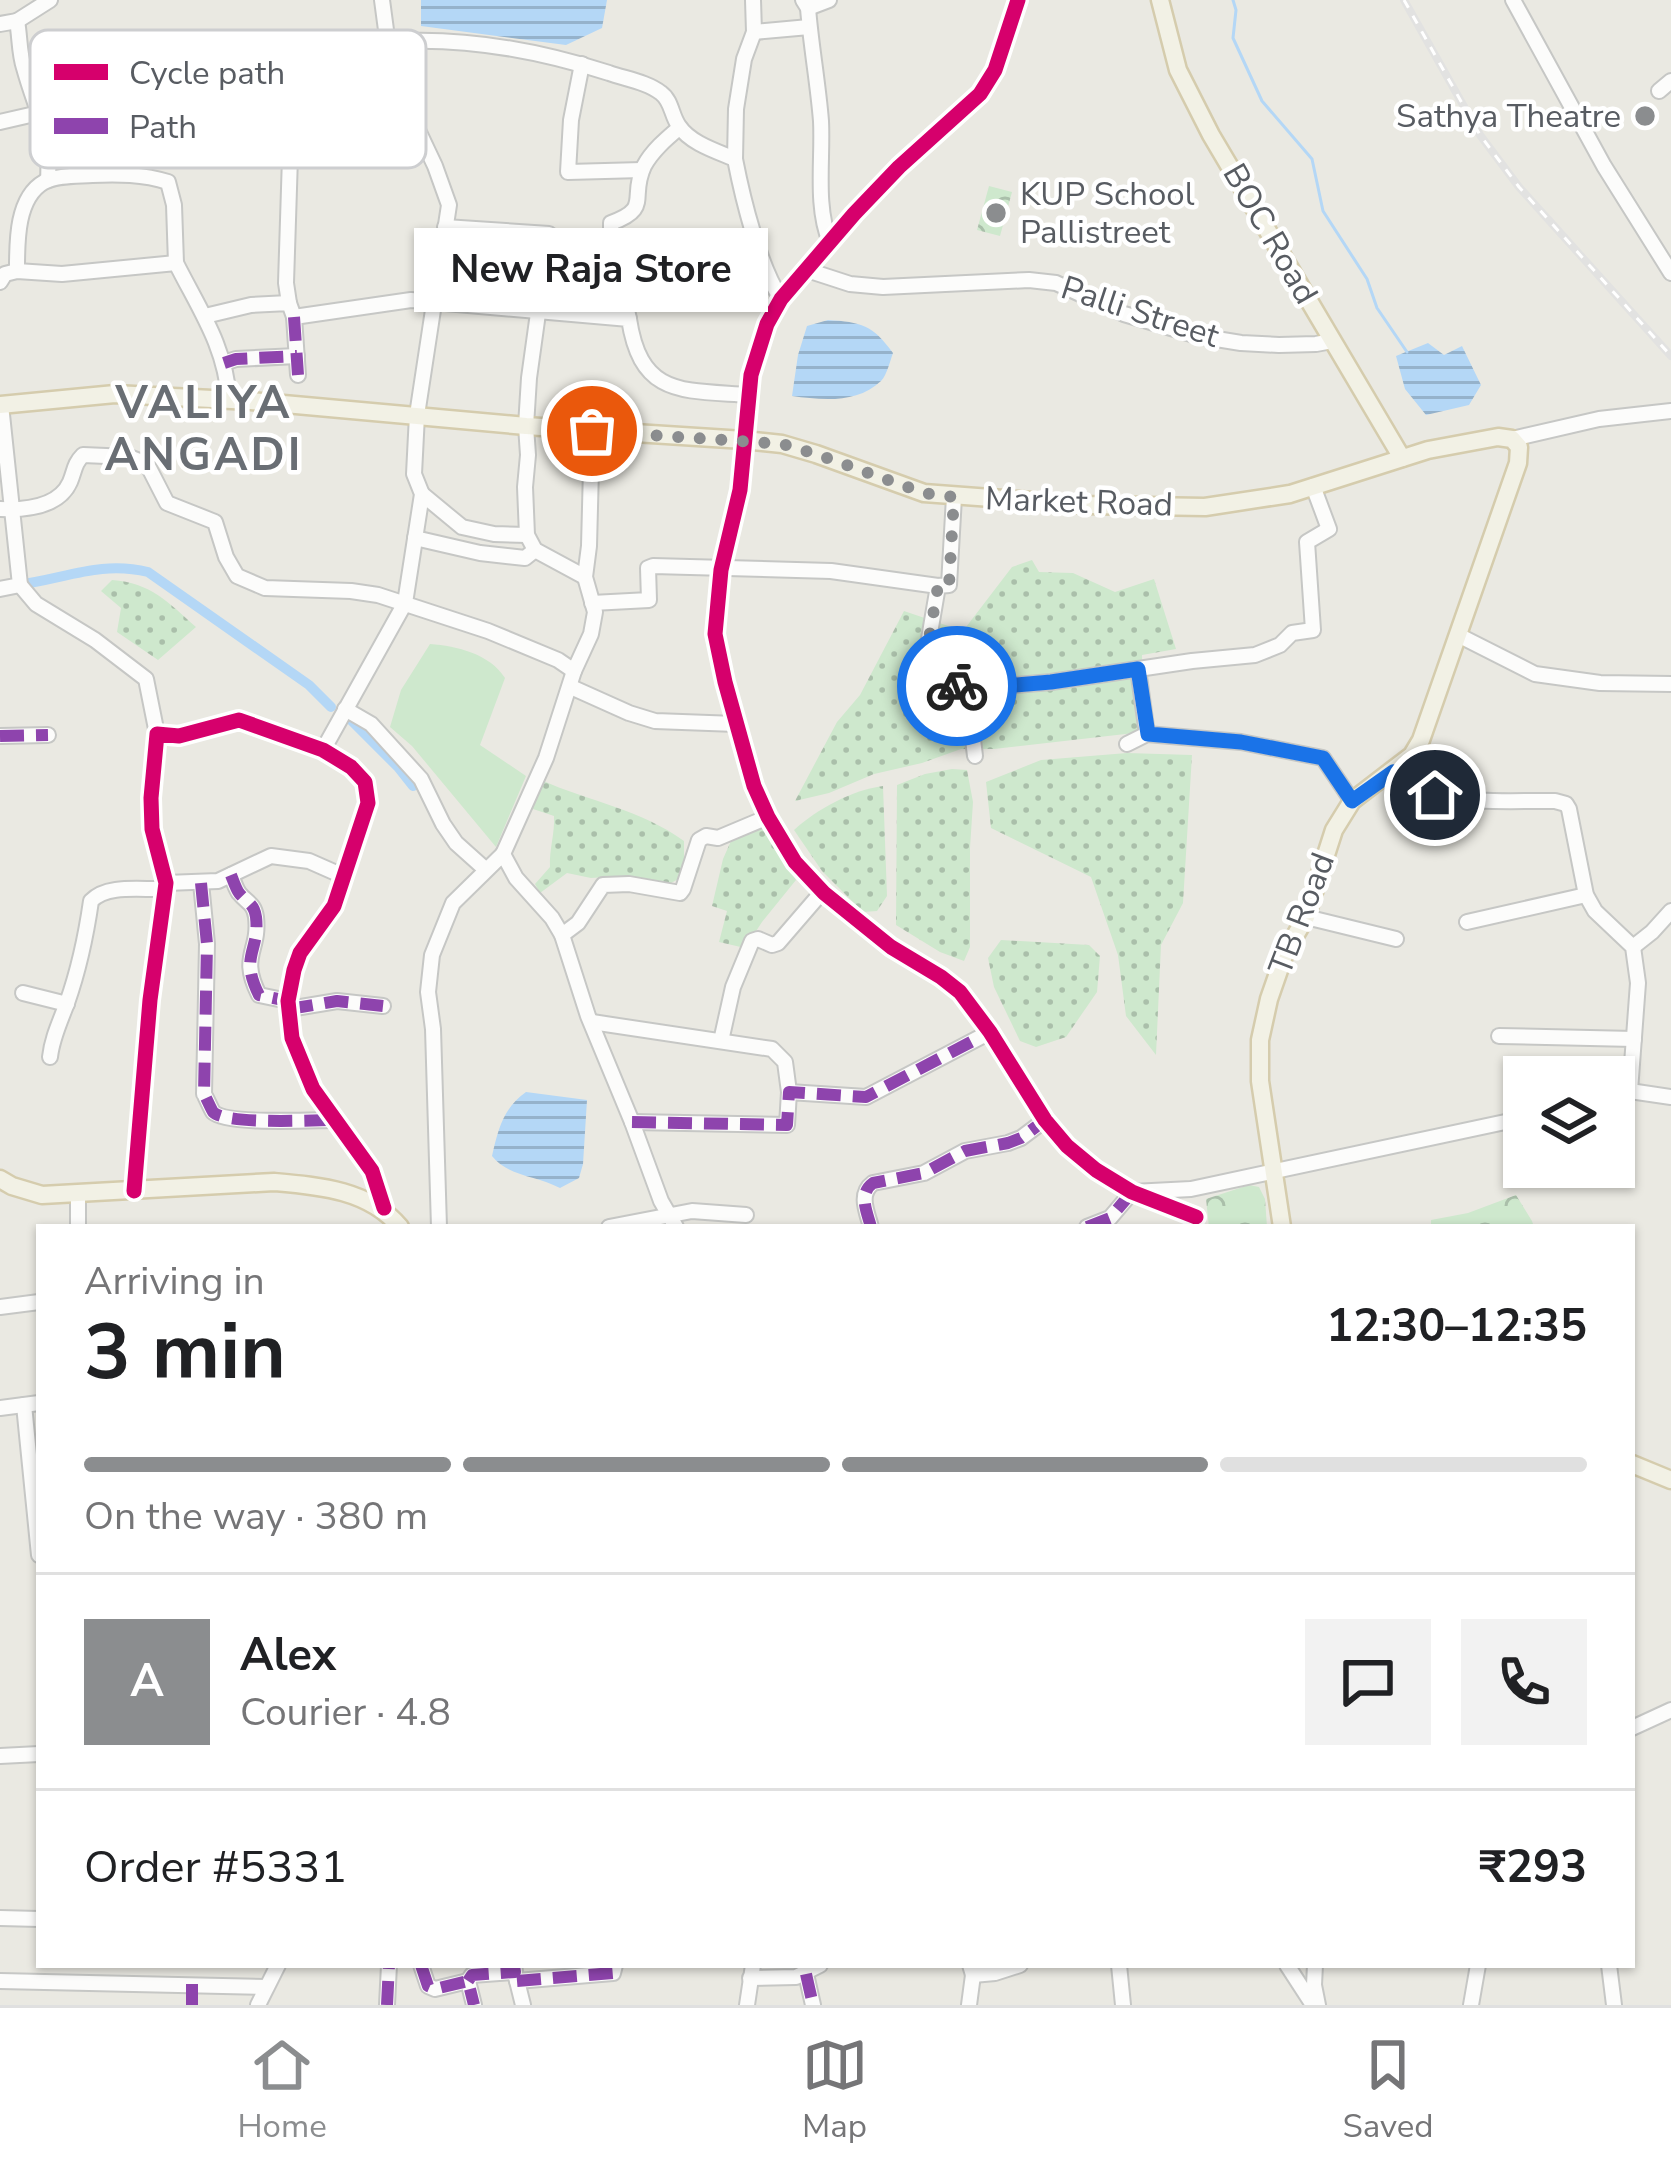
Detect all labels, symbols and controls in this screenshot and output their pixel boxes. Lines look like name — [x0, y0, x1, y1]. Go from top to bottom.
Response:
legend — [30, 30, 426, 168]
text: Cycle path — [129, 51, 285, 96]
place label: Sathya Theatre — [1396, 94, 1621, 139]
marker: Sathya Theatre — [1632, 103, 1658, 129]
text: Path — [129, 105, 197, 150]
street label: BOC Road — [1212, 156, 1328, 312]
place label: KUP School Pallistreet — [1020, 172, 1195, 255]
marker: KUP School Pallistreet — [983, 200, 1009, 226]
callout: New Raja Store — [415, 227, 769, 311]
text: New Raja Store — [450, 243, 732, 296]
street label: Palli Street — [1055, 265, 1225, 359]
district label: VALIYA ANGADI — [105, 373, 303, 486]
pin — [541, 380, 643, 482]
icon: bag — [559, 398, 625, 464]
street label: Market Road — [984, 476, 1174, 528]
courier — [897, 626, 1017, 746]
icon: bike — [924, 653, 990, 719]
pin — [1384, 744, 1486, 846]
icon: home — [1402, 762, 1468, 828]
street label: TB Road — [1258, 846, 1346, 982]
map controls — [1503, 1056, 1635, 1188]
button: layers — [1503, 1056, 1635, 1188]
text: Arriving in — [84, 1255, 265, 1308]
text: 12:30–12:35 — [1326, 1296, 1587, 1357]
text: 3 min — [84, 1299, 286, 1406]
text: On the way · 380 m — [84, 1490, 428, 1543]
button: chat — [1305, 1619, 1431, 1745]
button: phone — [1461, 1619, 1587, 1745]
text: Alex — [240, 1625, 336, 1686]
text: A — [130, 1651, 164, 1712]
text: Courier · 4.8 — [240, 1686, 451, 1739]
text: Order #5331 — [84, 1837, 347, 1898]
text: ₹293 — [1479, 1837, 1587, 1898]
tab: Home — [237, 2032, 327, 2149]
tab: Map — [802, 2032, 868, 2149]
tab: Saved — [1342, 2032, 1434, 2149]

